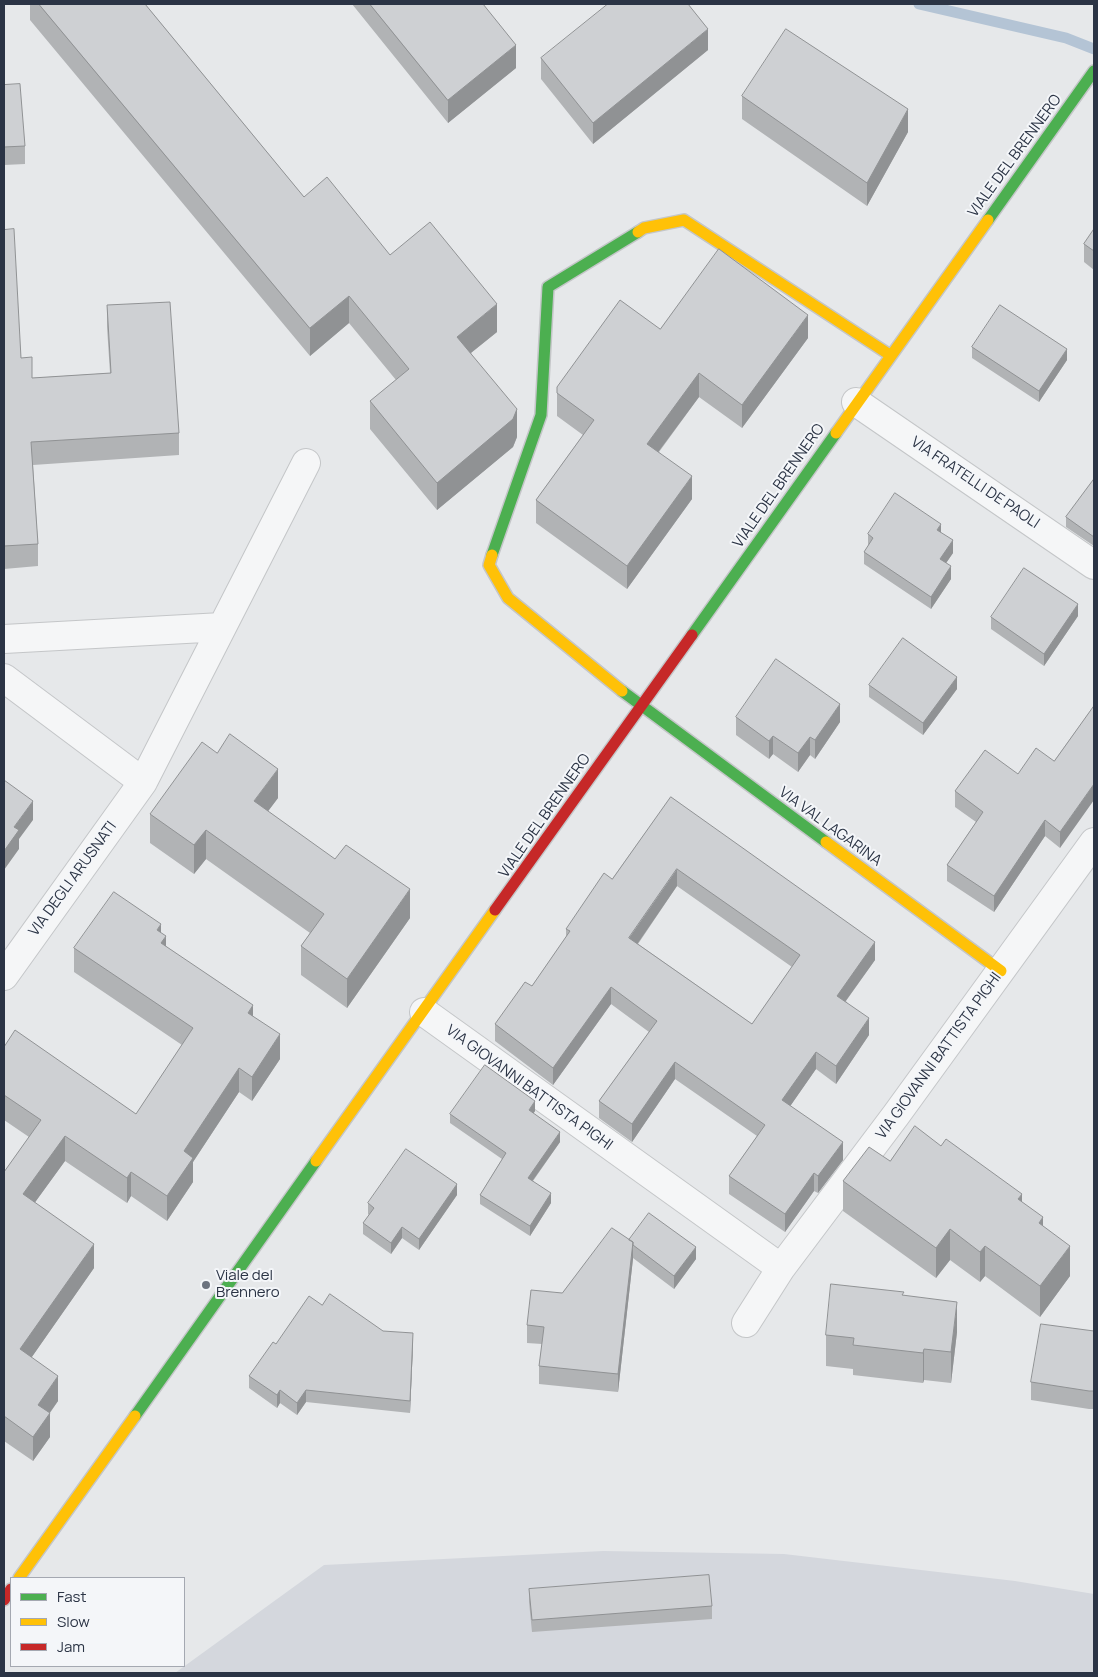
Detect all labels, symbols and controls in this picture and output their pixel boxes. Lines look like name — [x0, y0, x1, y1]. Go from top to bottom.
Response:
street label: VIALE DEL BRENNERO — [964, 91, 1066, 221]
street label: VIALE DEL BRENNERO — [729, 421, 829, 551]
street label: VIA FRATELLI DE PAOLI — [907, 433, 1043, 533]
street label: VIALE DEL BRENNERO — [495, 751, 595, 881]
street label: VIA VAL LAGARINA — [775, 784, 885, 870]
street label: VIA DEGLI ARUSNATI — [25, 818, 121, 940]
street label: VIA GIOVANNI BATTISTA PIGHI — [873, 969, 1005, 1143]
street label: VIA GIOVANNI BATTISTA PIGHI — [442, 1022, 616, 1154]
place label: Viale del Brennero — [216, 1267, 280, 1302]
marker: Viale del Brennero — [200, 1279, 212, 1291]
legend — [10, 1577, 185, 1667]
text: Fast — [57, 1586, 86, 1607]
text: Slow — [57, 1611, 90, 1632]
text: Jam — [57, 1636, 85, 1657]

